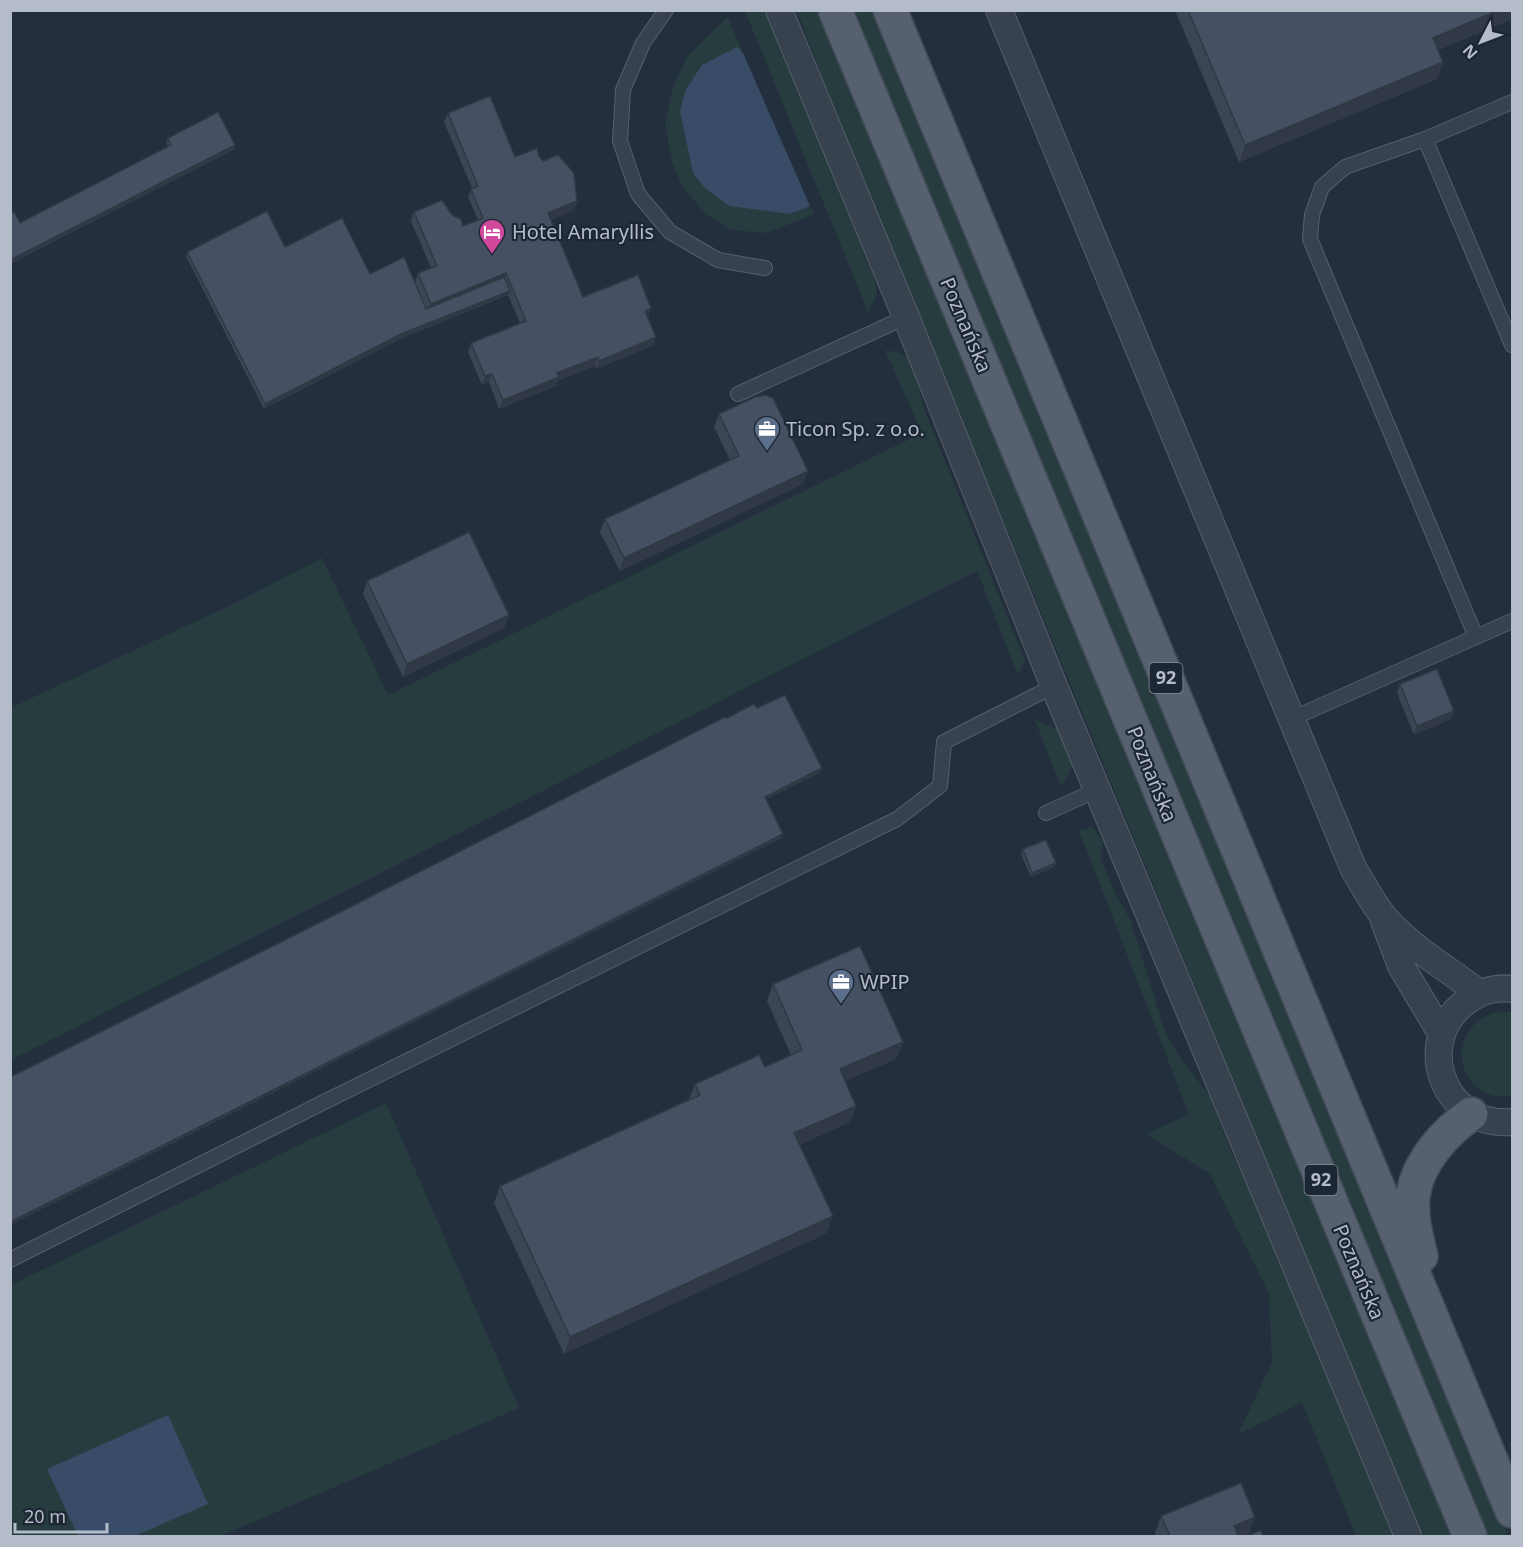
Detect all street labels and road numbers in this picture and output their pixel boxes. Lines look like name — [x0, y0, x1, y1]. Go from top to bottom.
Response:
street label: Poznańska — [934, 273, 999, 376]
road number: 92 — [1150, 663, 1182, 693]
street label: Poznańska — [1121, 722, 1184, 826]
road number: 92 — [1304, 1165, 1338, 1195]
street label: Poznańska — [1327, 1220, 1392, 1323]

